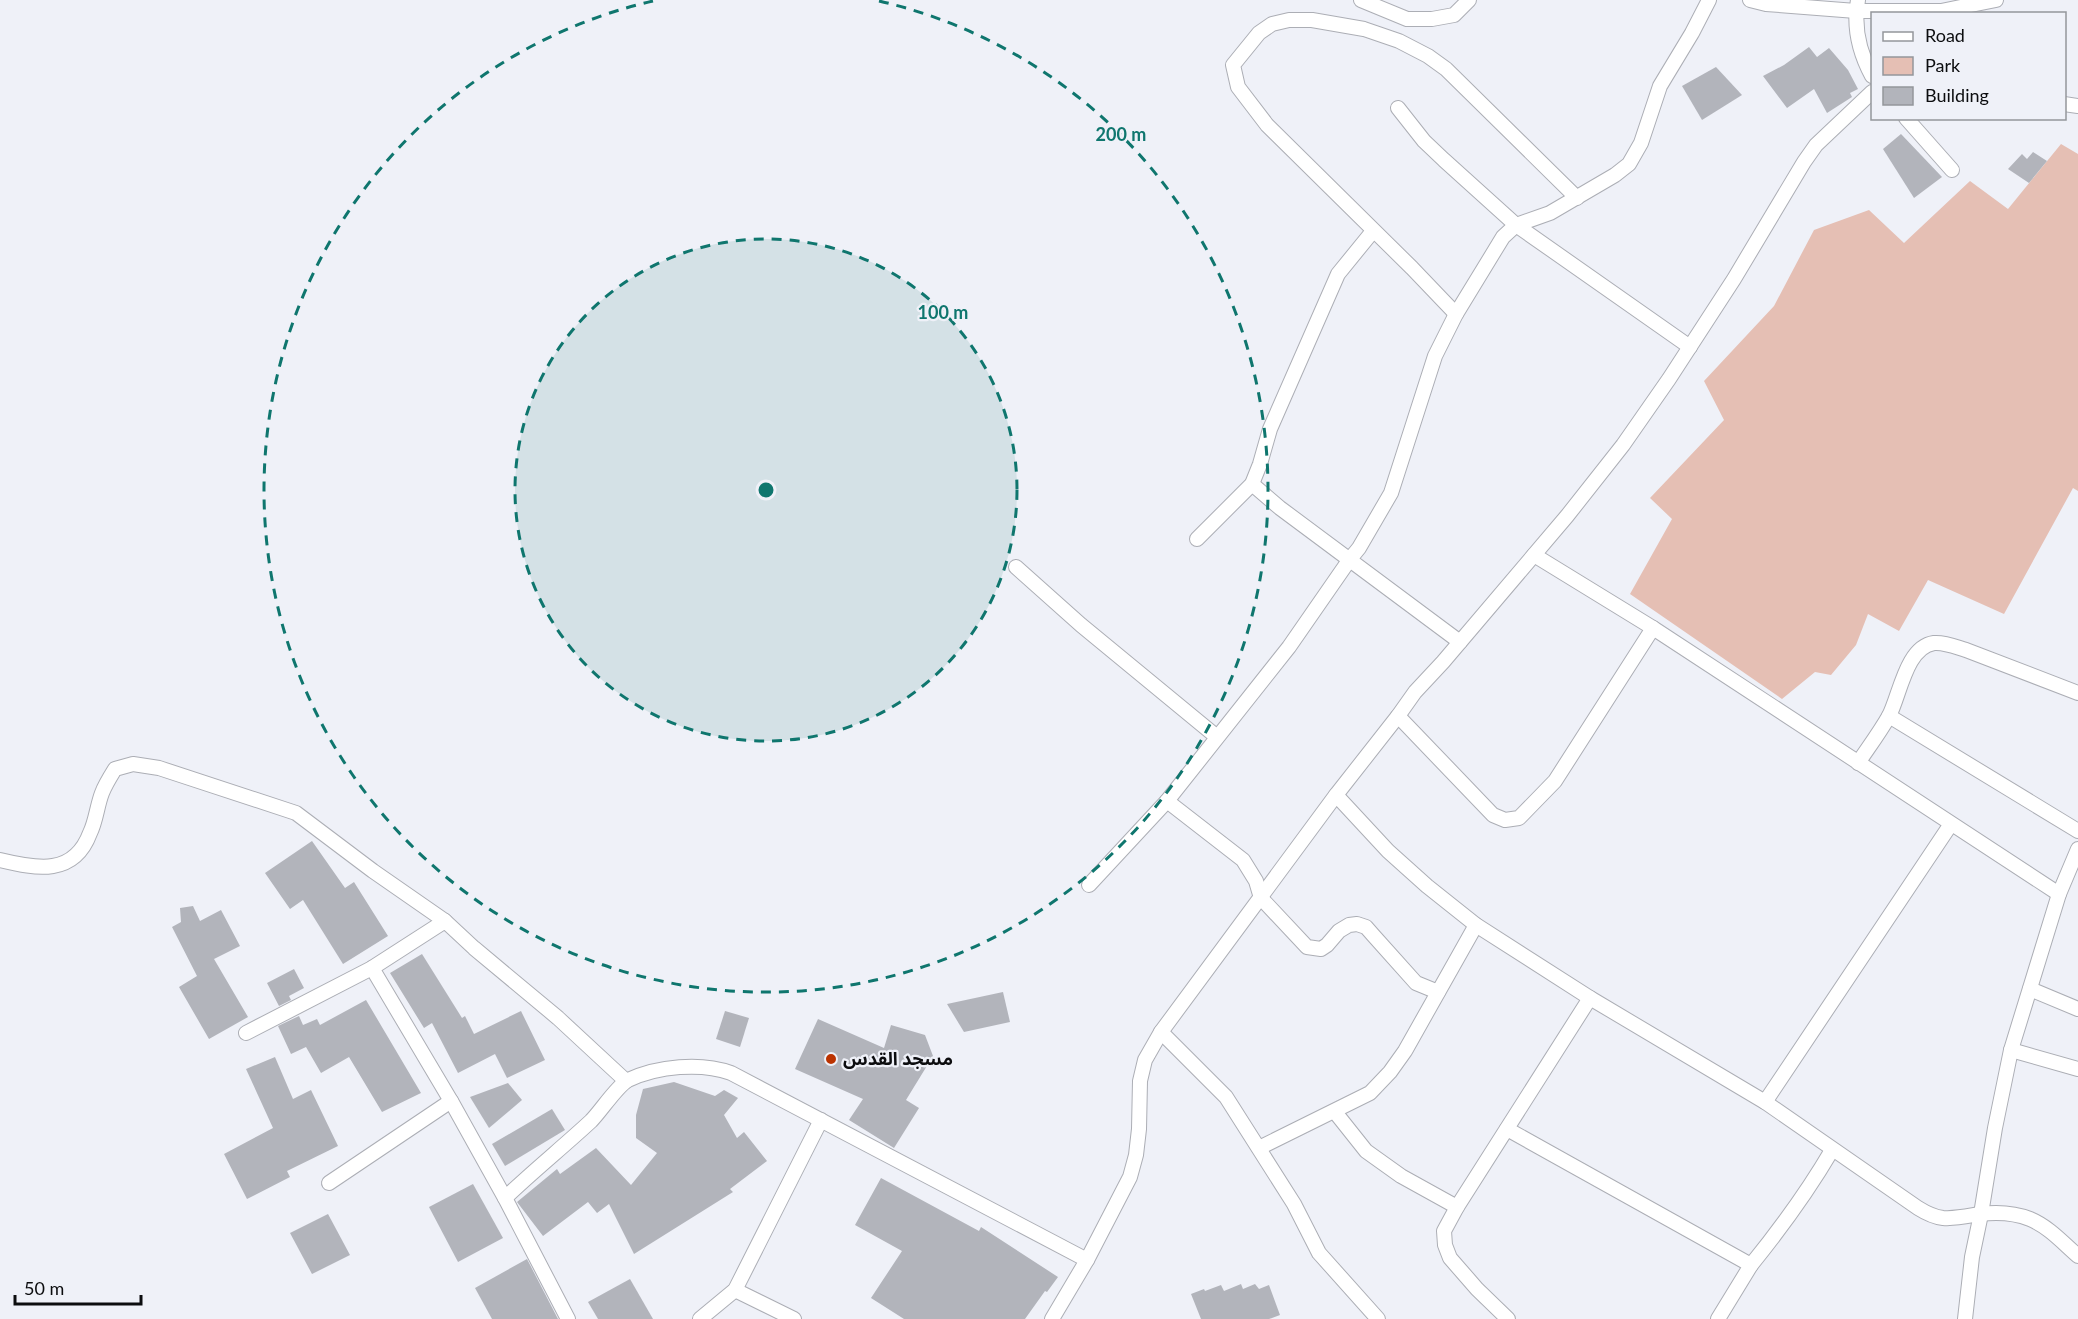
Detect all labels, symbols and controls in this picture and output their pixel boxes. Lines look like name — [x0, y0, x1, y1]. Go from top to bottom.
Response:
legend — [1871, 12, 2066, 120]
text: Road — [1925, 24, 1965, 46]
text: Park — [1925, 54, 1961, 76]
text: Building — [1925, 84, 1989, 106]
text: 200 m — [1096, 123, 1146, 145]
text: 100 m — [918, 301, 968, 323]
centre of rings — [756, 480, 776, 500]
place label: مسجد القدس — [843, 1047, 953, 1069]
marker: مسجد القدس — [824, 1052, 838, 1066]
scale bar — [15, 1268, 141, 1306]
text: 50 m — [24, 1277, 64, 1299]

